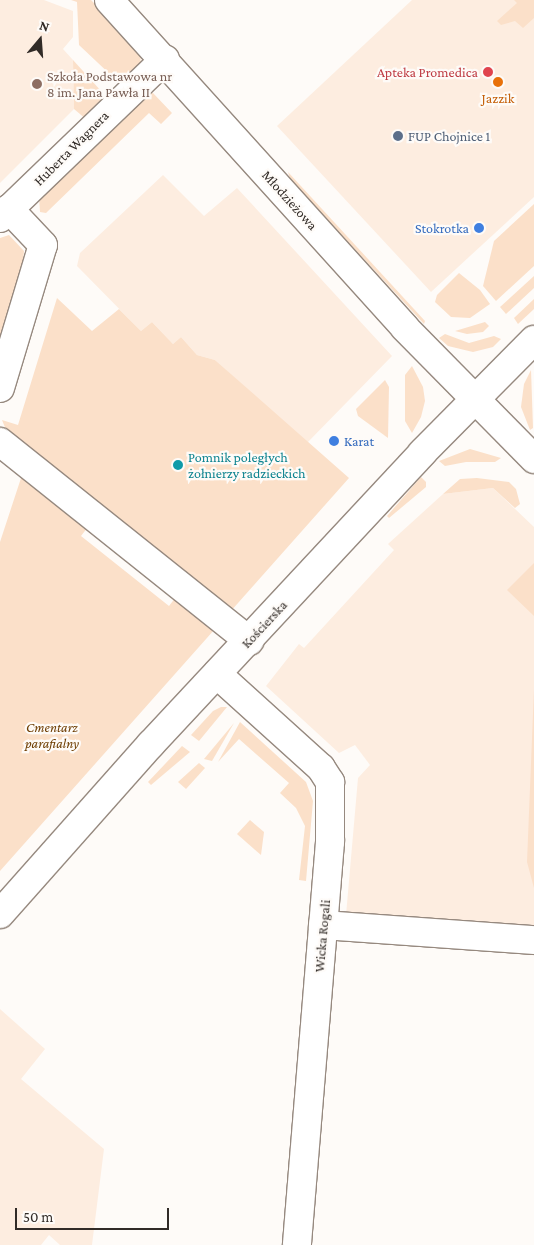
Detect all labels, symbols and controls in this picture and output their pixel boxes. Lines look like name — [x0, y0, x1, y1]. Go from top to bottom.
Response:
north arrow — [15, 15, 65, 65]
text: N — [38, 17, 52, 35]
place label: Apteka Promedica — [377, 64, 478, 80]
marker: Apteka Promedica — [482, 66, 494, 78]
place label: Szkoła Podstawowa nr 8 im. Jana Pawła II — [47, 68, 172, 100]
marker: Jazzik — [492, 76, 504, 88]
marker: Szkoła Podstawowa nr 8 im. Jana Pawła II — [31, 78, 43, 90]
place label: Jazzik — [482, 90, 514, 106]
street label: Huberta Wagnera — [30, 107, 112, 189]
place label: FUP Chojnice 1 — [408, 128, 490, 144]
marker: FUP Chojnice 1 — [392, 130, 404, 142]
street label: Młodzieżowa — [259, 167, 321, 233]
place label: Stokrotka — [415, 220, 469, 236]
marker: Stokrotka — [473, 222, 485, 234]
place label: Karat — [344, 433, 374, 449]
marker: Karat — [328, 435, 340, 447]
place label: Pomnik poległych żołnierzy radzieckich — [188, 449, 305, 482]
marker: Pomnik poległych żołnierzy radzieckich — [172, 459, 184, 471]
street label: Kościerska — [238, 597, 290, 651]
park label: Cmentarz parafialny — [25, 719, 79, 752]
street label: Wicka Rogali — [310, 899, 334, 973]
scale bar — [18, 1198, 171, 1230]
text: 50 m — [23, 1209, 53, 1225]

